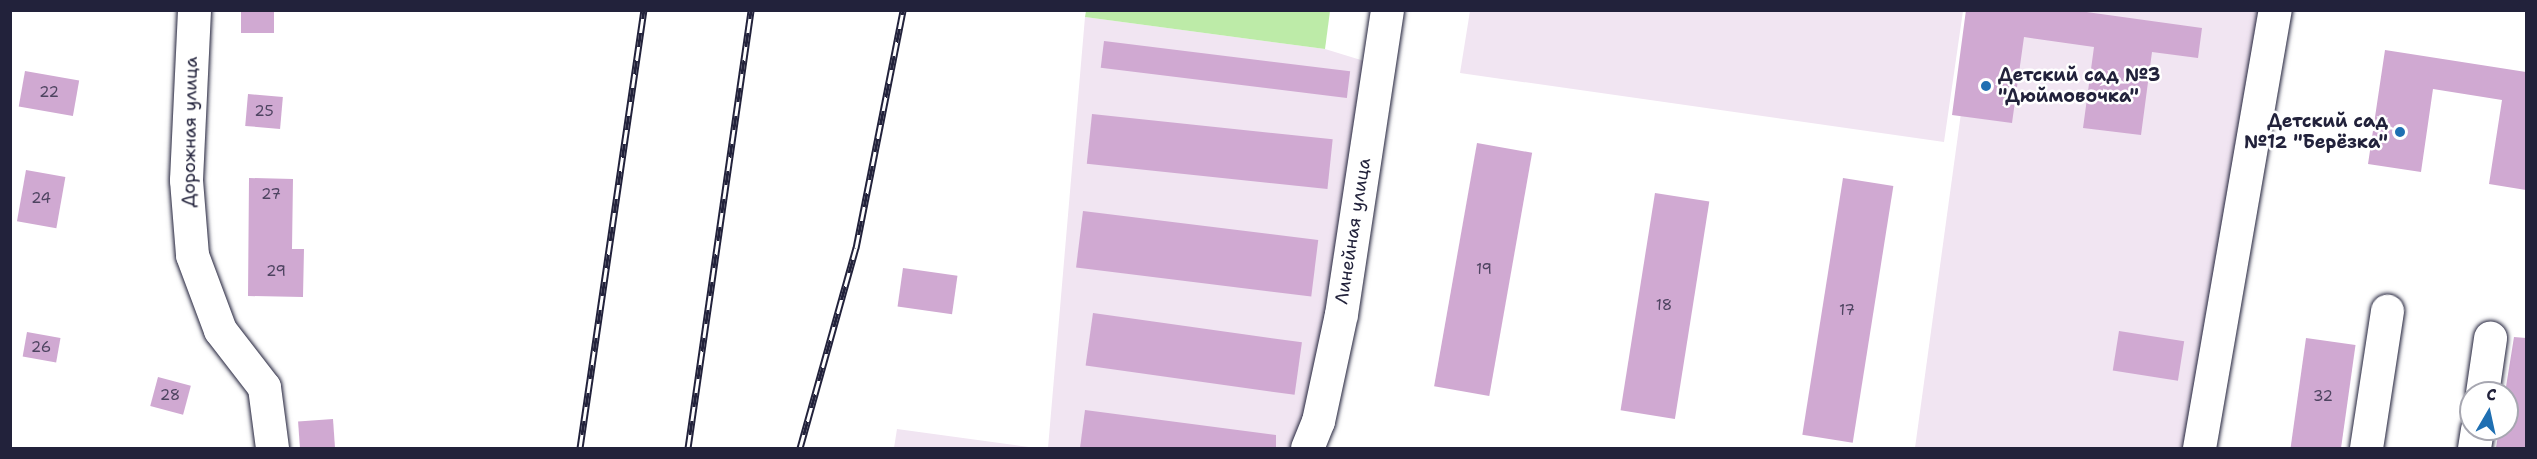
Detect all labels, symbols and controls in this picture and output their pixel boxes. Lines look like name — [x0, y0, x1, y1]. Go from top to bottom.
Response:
street label: Дорожная улица — [178, 57, 202, 207]
place label: Детский сад №3 "Дюймовочка" — [1998, 65, 2160, 107]
marker: Детский сад №3 "Дюймовочка" — [1979, 79, 1993, 93]
house number: 22 — [39, 84, 59, 102]
house number: 25 — [254, 103, 274, 121]
place label: Детский сад №12 "Берёзка" — [2244, 111, 2388, 154]
marker: Детский сад №12 "Берёзка" — [2393, 125, 2407, 139]
street label: Линейная улица — [1331, 156, 1375, 306]
house number: 27 — [261, 186, 281, 204]
house number: 24 — [31, 190, 51, 208]
house number: 19 — [1476, 261, 1492, 279]
house number: 29 — [266, 263, 286, 281]
house number: 18 — [1656, 297, 1672, 315]
house number: 17 — [1839, 302, 1855, 320]
house number: 26 — [31, 339, 51, 357]
north arrow — [2459, 381, 2519, 441]
text: С — [2485, 384, 2498, 406]
house number: 28 — [160, 387, 180, 405]
house number: 32 — [2313, 388, 2333, 406]

